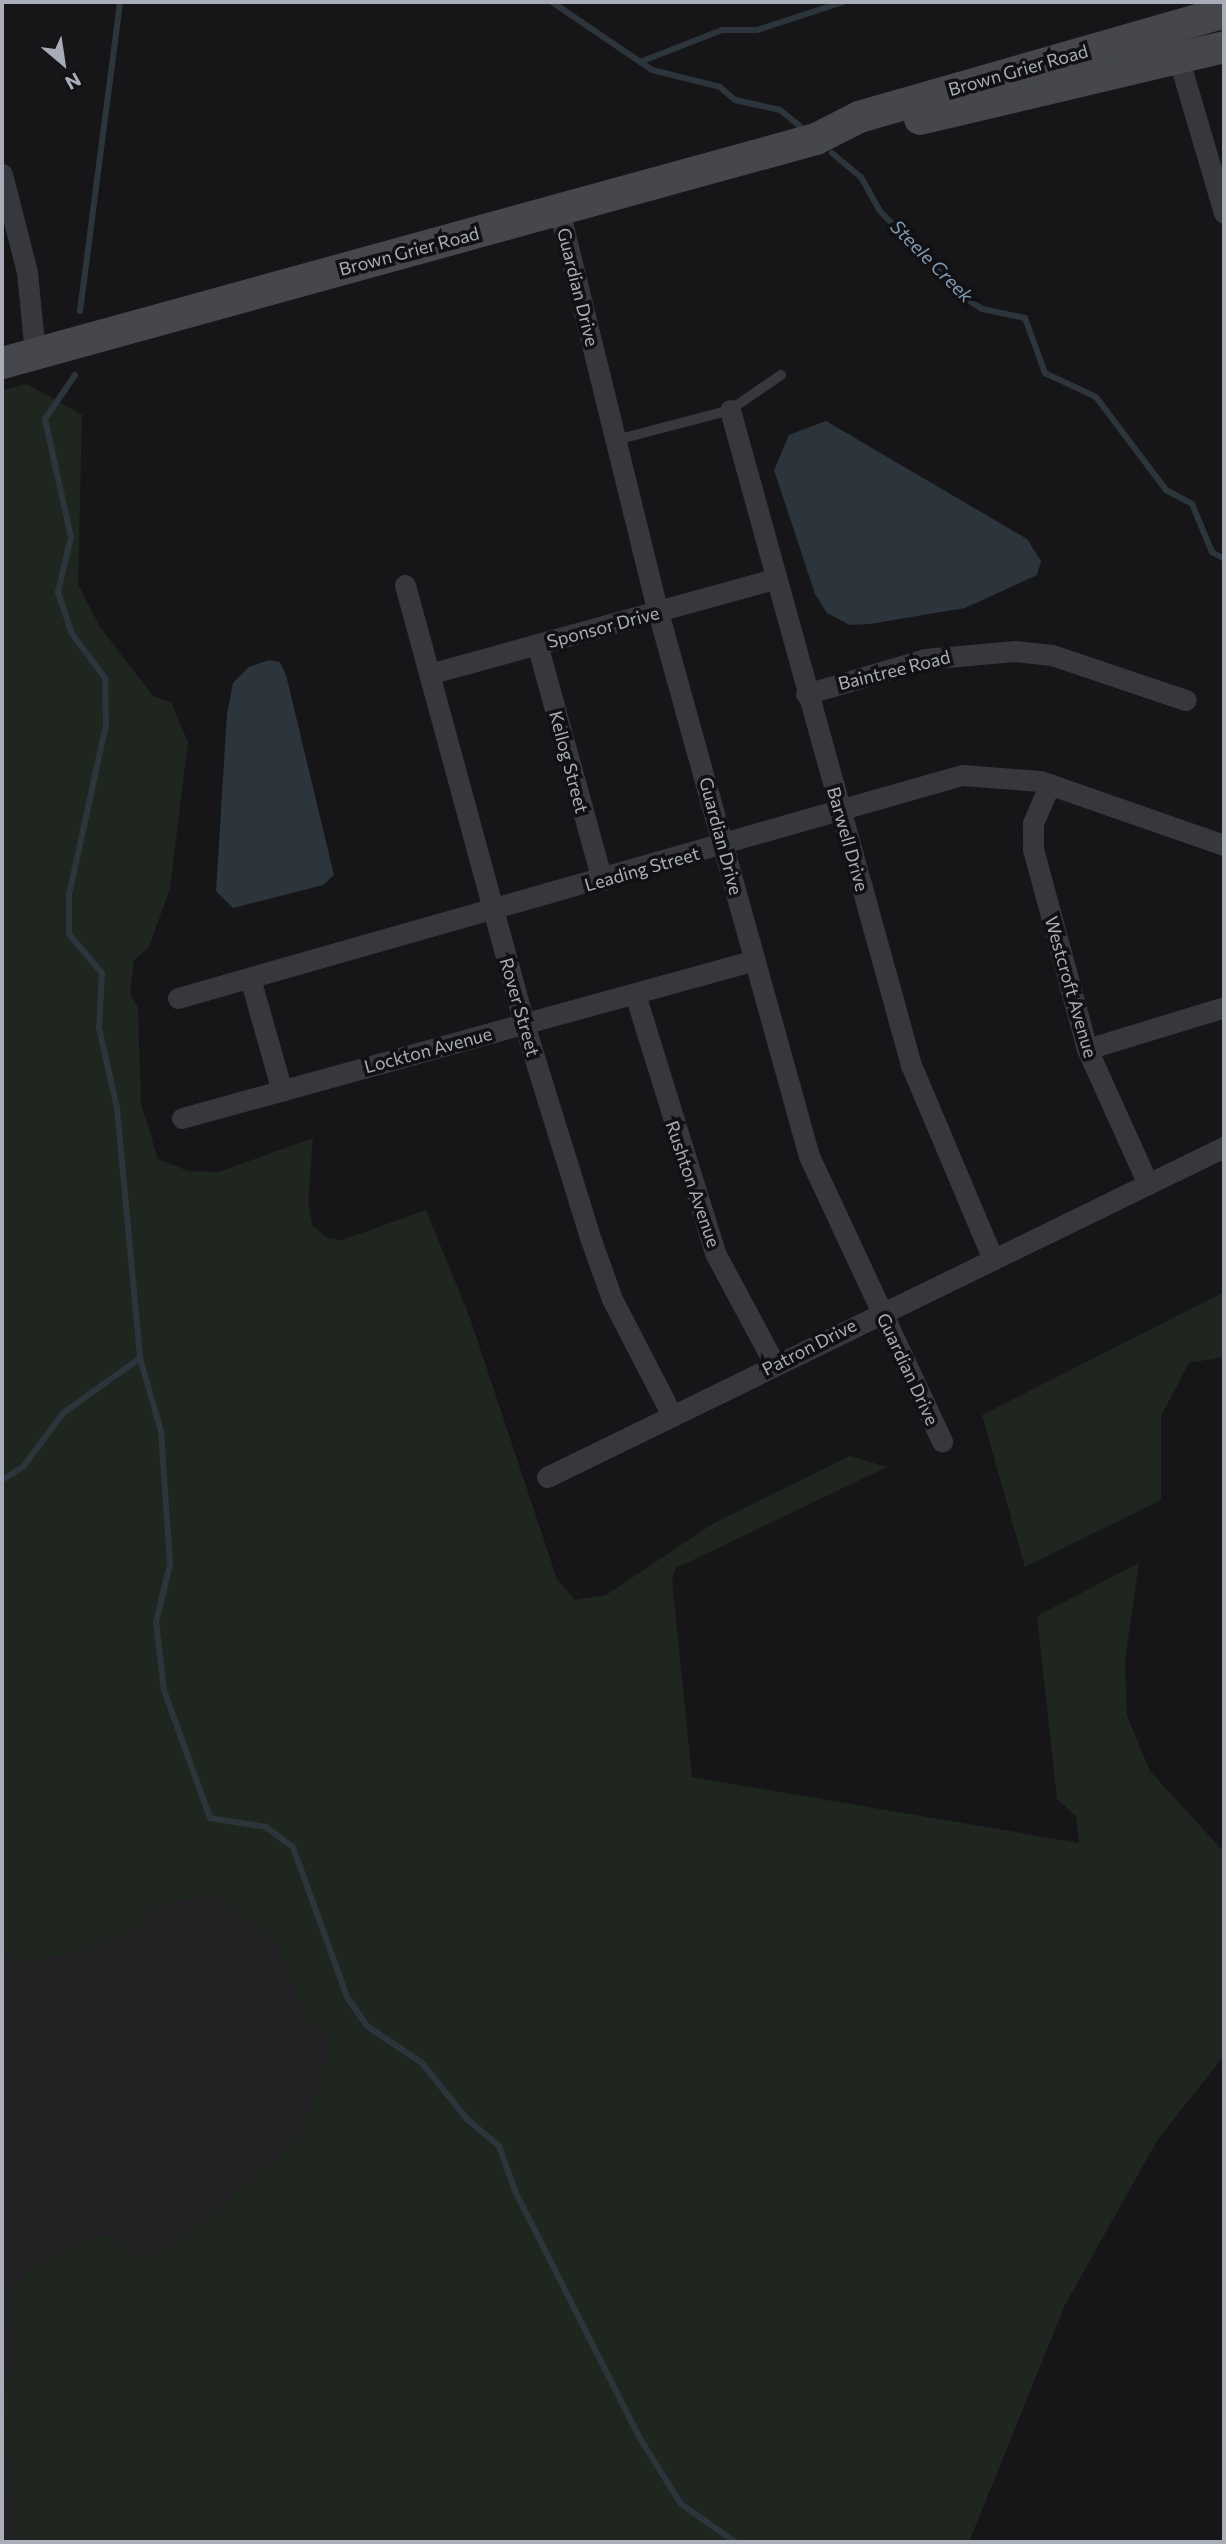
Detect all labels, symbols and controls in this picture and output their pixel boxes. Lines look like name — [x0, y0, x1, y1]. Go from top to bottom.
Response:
north arrow — [28, 28, 98, 98]
street label: Brown Grier Road — [946, 40, 1090, 100]
text: N — [62, 68, 85, 95]
water label: Steele Creek — [886, 215, 978, 307]
street label: Brown Grier Road — [337, 222, 481, 280]
street label: Guardian Drive — [553, 226, 603, 348]
street label: Sponsor Drive — [544, 602, 662, 652]
street label: Baintree Road — [836, 646, 952, 694]
street label: Kellog Street — [545, 709, 593, 815]
street label: Guardian Drive — [695, 775, 747, 897]
street label: Barwell Drive — [823, 784, 873, 894]
street label: Leading Street — [582, 842, 702, 896]
street label: Westcroft Avenue — [1040, 914, 1102, 1060]
street label: Rover Street — [496, 955, 544, 1059]
street label: Lockton Avenue — [362, 1023, 494, 1077]
street label: Rushton Avenue — [661, 1118, 725, 1250]
street label: Guardian Drive — [873, 1310, 943, 1428]
street label: Patron Drive — [758, 1314, 860, 1380]

